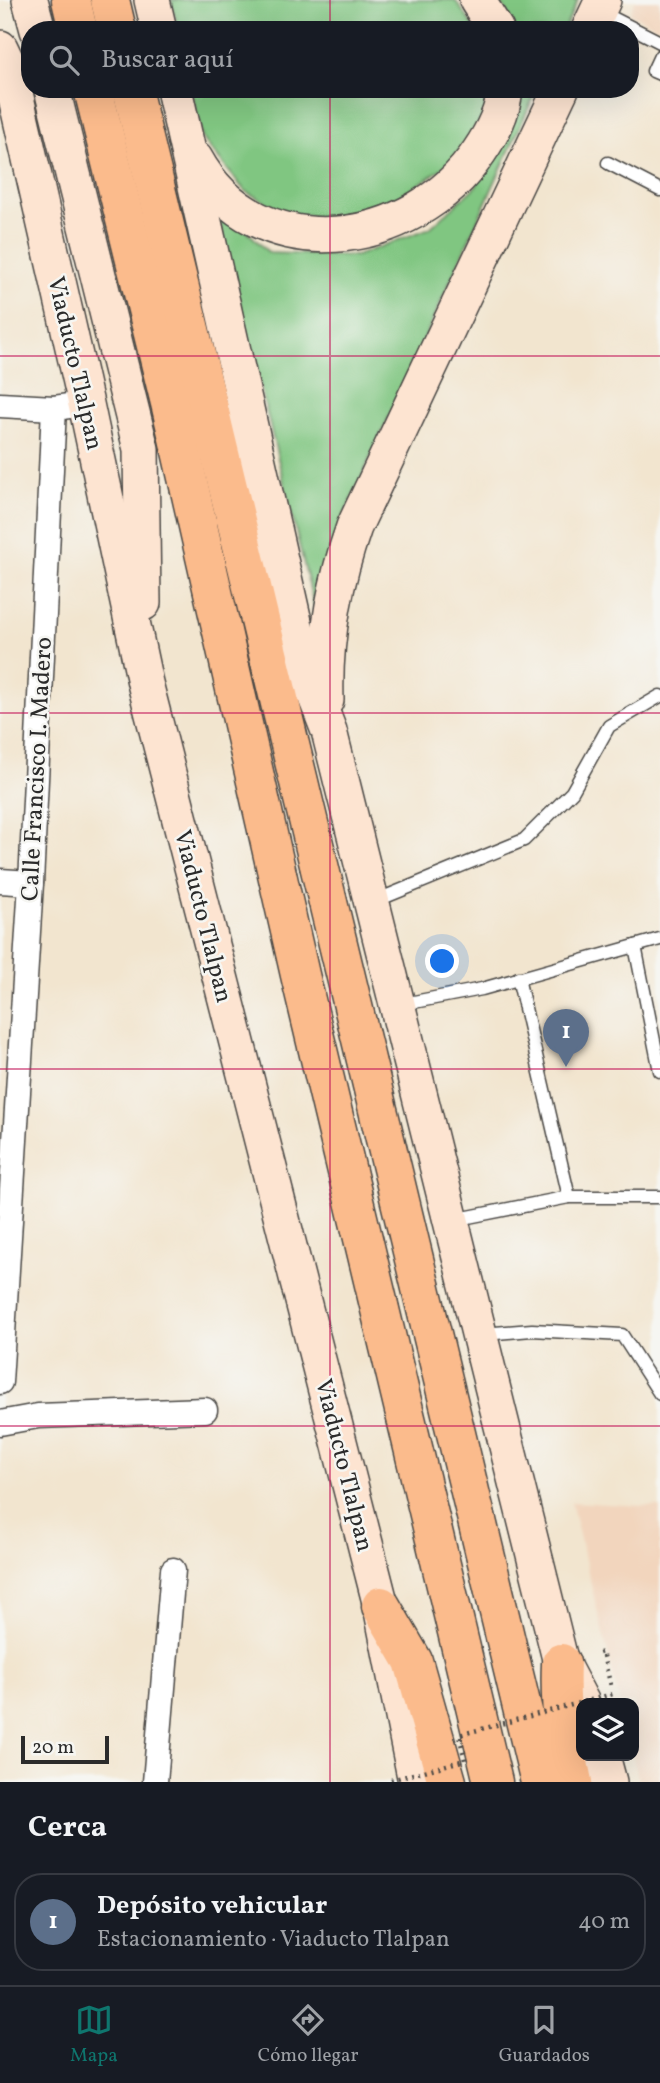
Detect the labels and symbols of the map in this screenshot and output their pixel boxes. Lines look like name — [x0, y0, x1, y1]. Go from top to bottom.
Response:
street label: Viaducto Tlalpan — [38, 273, 111, 454]
street label: Calle Francisco I. Madero — [14, 636, 62, 902]
street label: Viaducto Tlalpan — [164, 826, 240, 1007]
your location — [425, 944, 459, 978]
pin: 1 — [543, 1009, 589, 1067]
street label: Viaducto Tlalpan — [305, 1375, 381, 1556]
scale bar — [21, 1733, 108, 1765]

